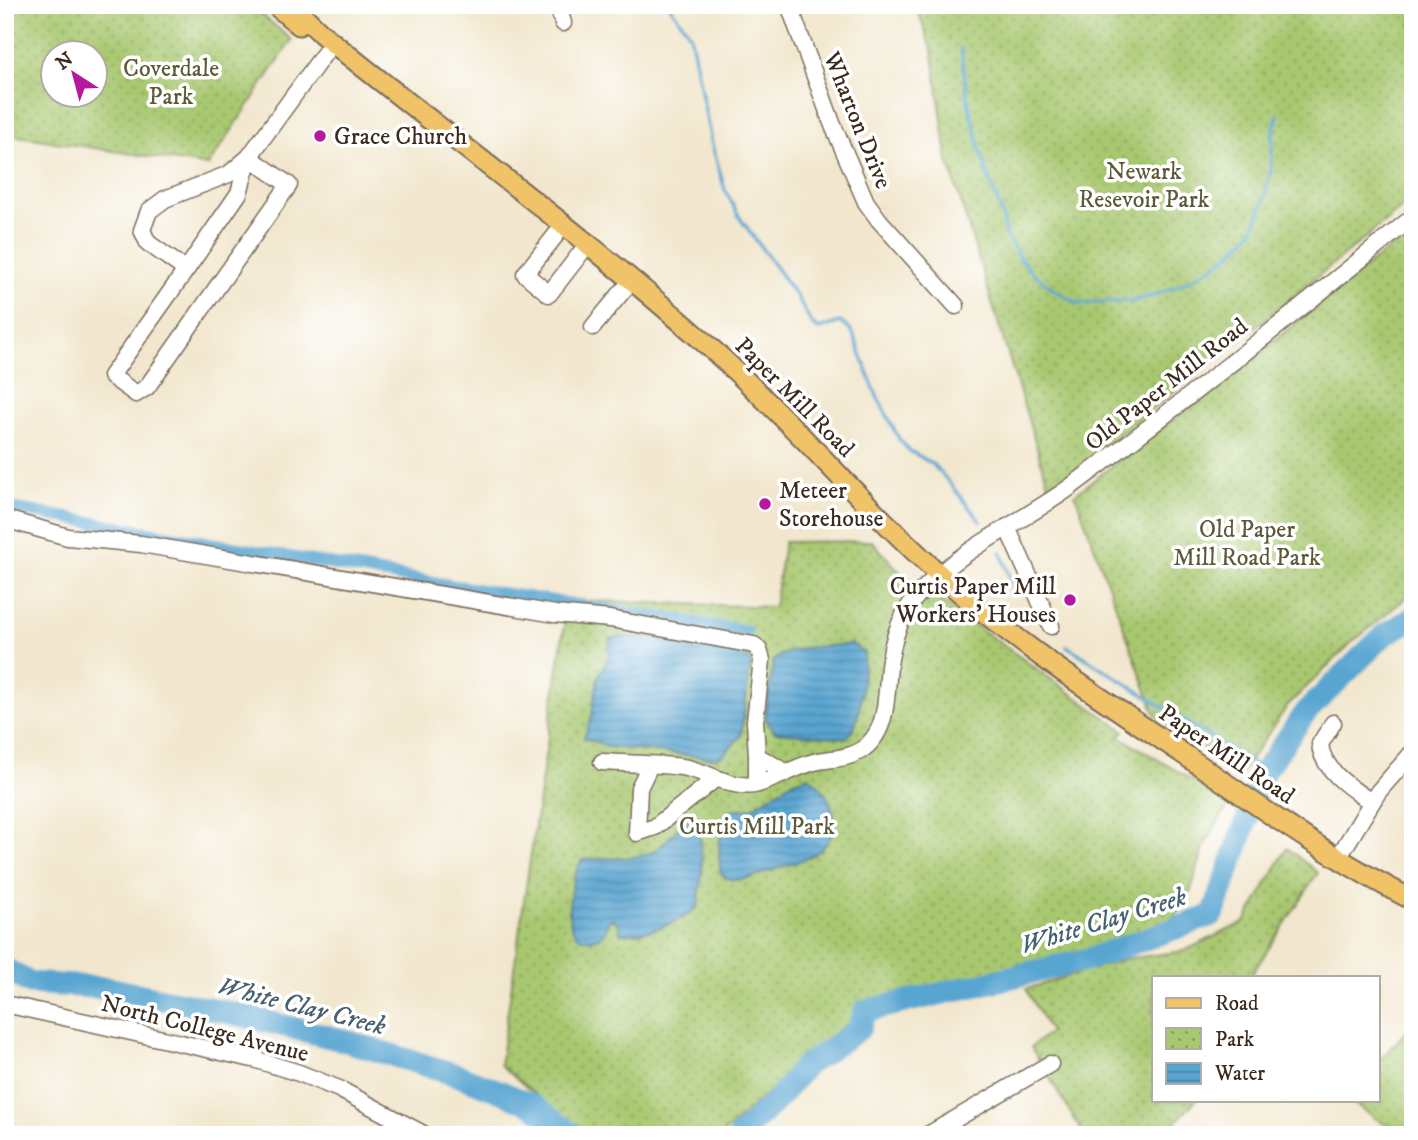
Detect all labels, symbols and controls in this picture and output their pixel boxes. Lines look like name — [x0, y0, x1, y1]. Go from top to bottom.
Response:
north arrow — [38, 38, 108, 108]
text: N — [52, 47, 78, 75]
street label: Wharton Drive — [816, 47, 898, 193]
park label: Coverdale Park — [123, 54, 219, 112]
place label: Grace Church — [334, 122, 468, 152]
marker: Grace Church — [312, 128, 328, 144]
park label: Newark Resevoir Park — [1079, 157, 1210, 215]
street label: Old Paper Mill Road — [1079, 312, 1254, 458]
street label: Paper Mill Road — [728, 331, 861, 464]
place label: Meteer Storehouse — [779, 476, 884, 534]
marker: Meteer Storehouse — [757, 496, 773, 512]
park label: Old Paper Mill Road Park — [1173, 515, 1321, 573]
place label: Curtis Paper Mill Workers' Houses — [890, 572, 1057, 630]
marker: Curtis Paper Mill Workers' Houses — [1062, 592, 1078, 608]
street label: Paper Mill Road — [1153, 698, 1300, 811]
park label: Curtis Mill Park — [679, 812, 835, 842]
water label: White Clay Creek — [1016, 881, 1191, 962]
water label: White Clay Creek — [214, 970, 389, 1043]
legend — [1152, 976, 1380, 1102]
street label: North College Avenue — [98, 989, 312, 1069]
text: Road — [1215, 991, 1259, 1017]
text: Park — [1215, 1027, 1255, 1053]
text: Water — [1214, 1061, 1265, 1087]

